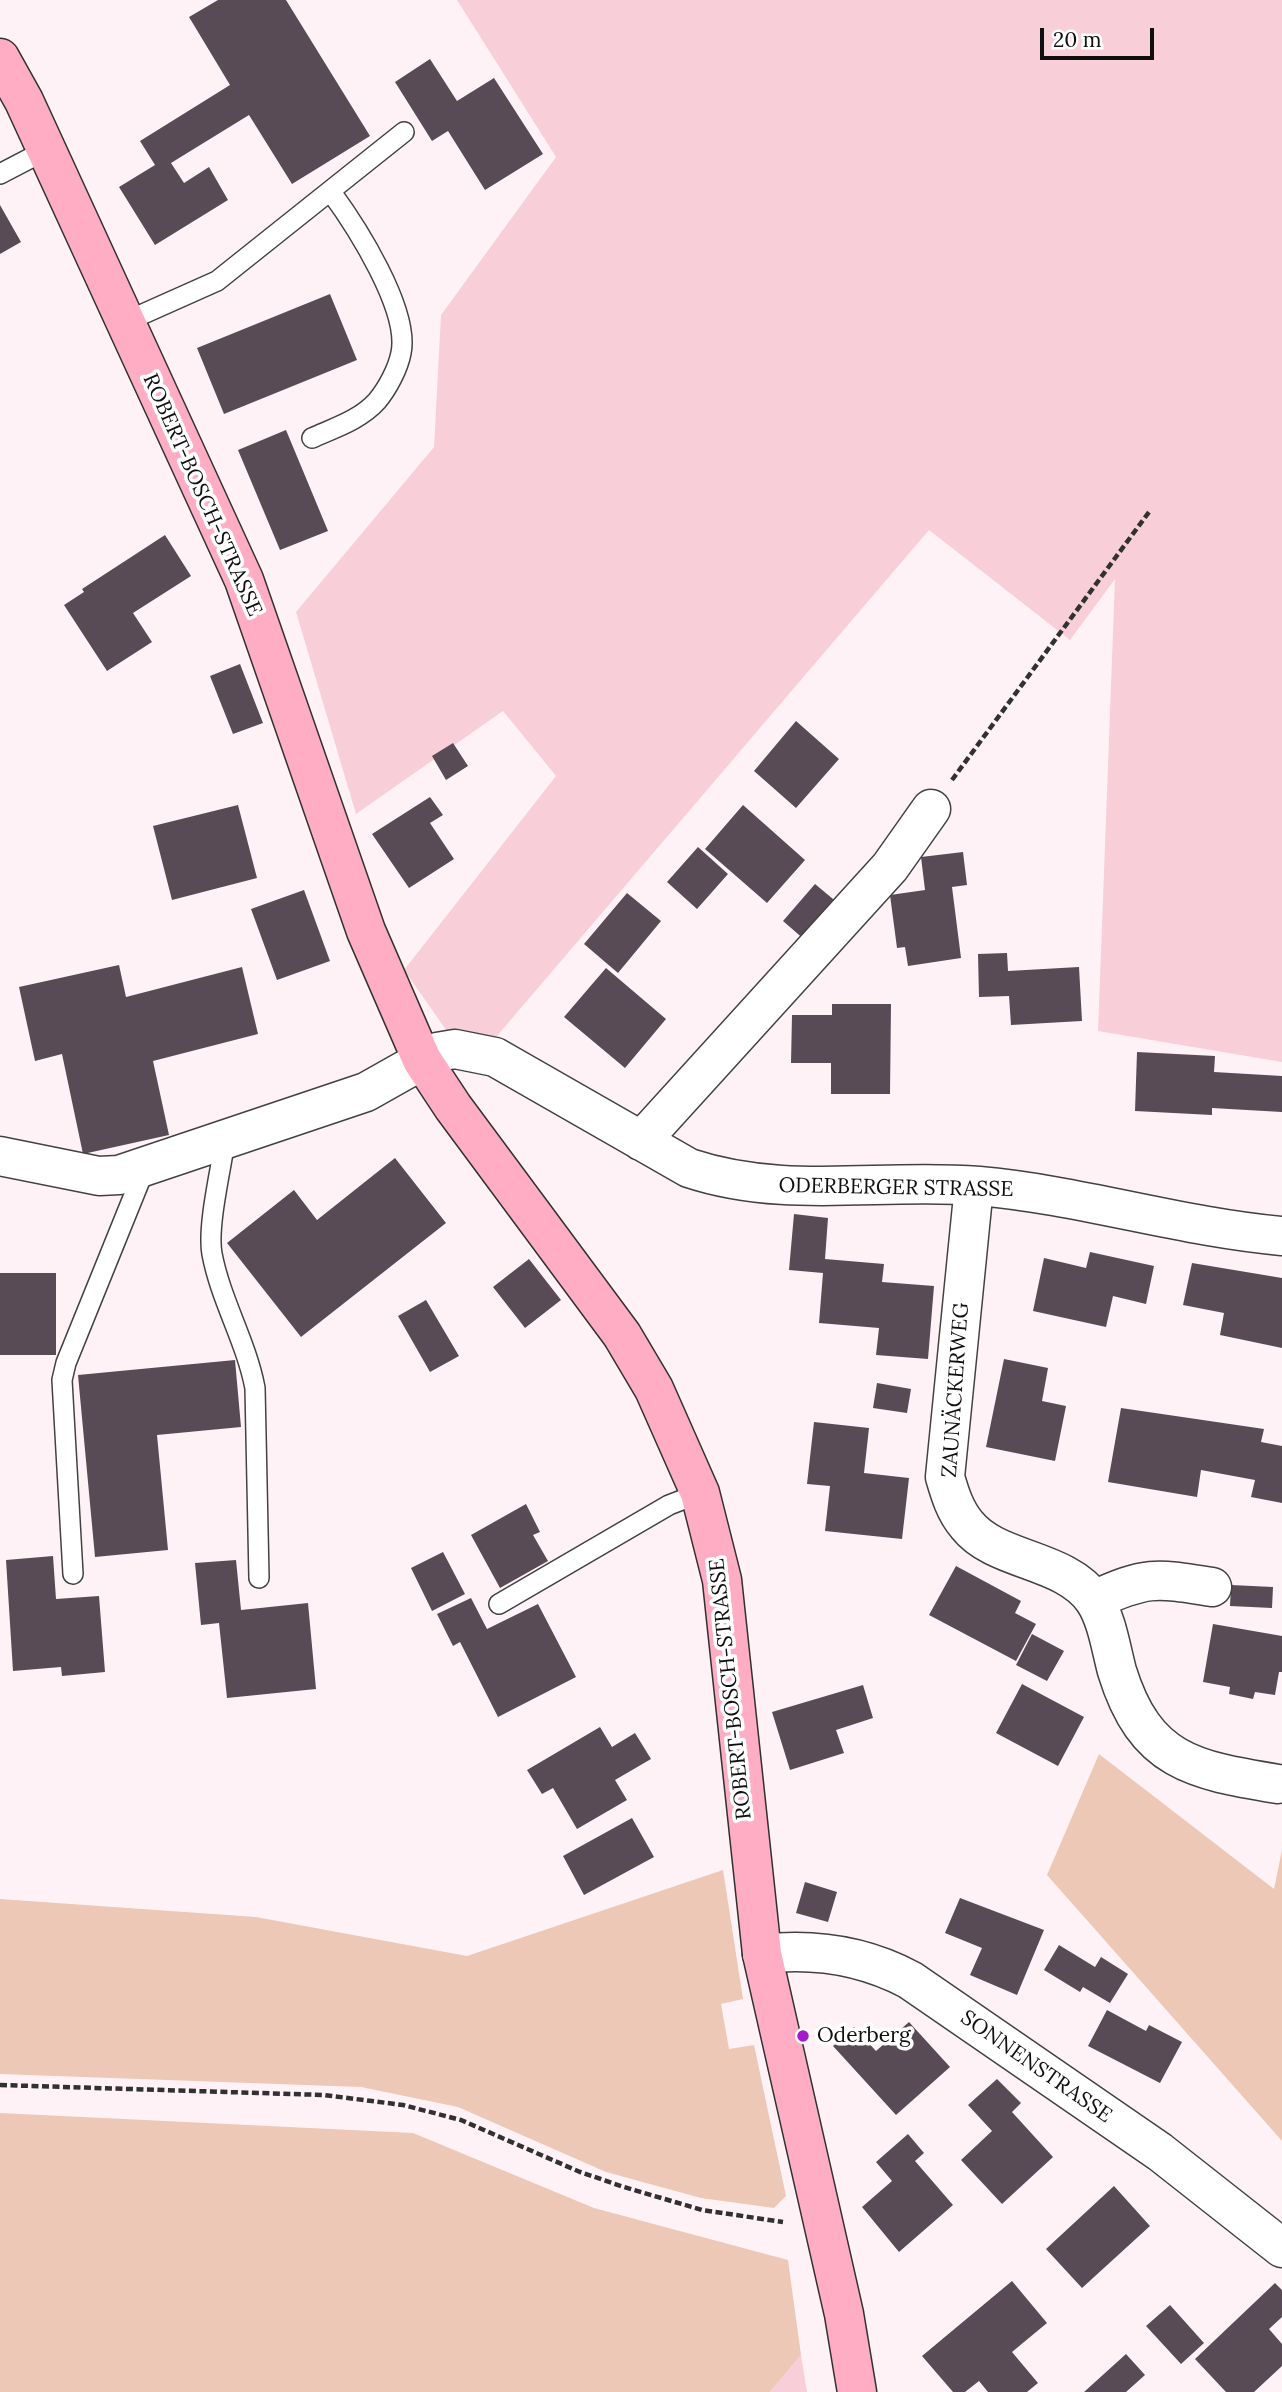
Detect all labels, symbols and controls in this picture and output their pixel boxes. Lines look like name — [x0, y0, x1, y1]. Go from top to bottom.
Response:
scale bar — [1044, 14, 1158, 58]
text: 20 m — [1053, 26, 1102, 53]
street label: ROBERT-BOSCH-STRASSE — [137, 370, 267, 620]
street label: ODERBERGER STRASSE — [778, 1173, 1014, 1203]
street label: ZAUNÄCKERWEG — [937, 1302, 975, 1478]
street label: ROBERT-BOSCH-STRASSE — [705, 1557, 757, 1821]
street label: SONNENSTRASSE — [955, 2005, 1117, 2129]
place label: Oderberg — [817, 2023, 911, 2049]
marker: Oderberg — [795, 2028, 811, 2044]

